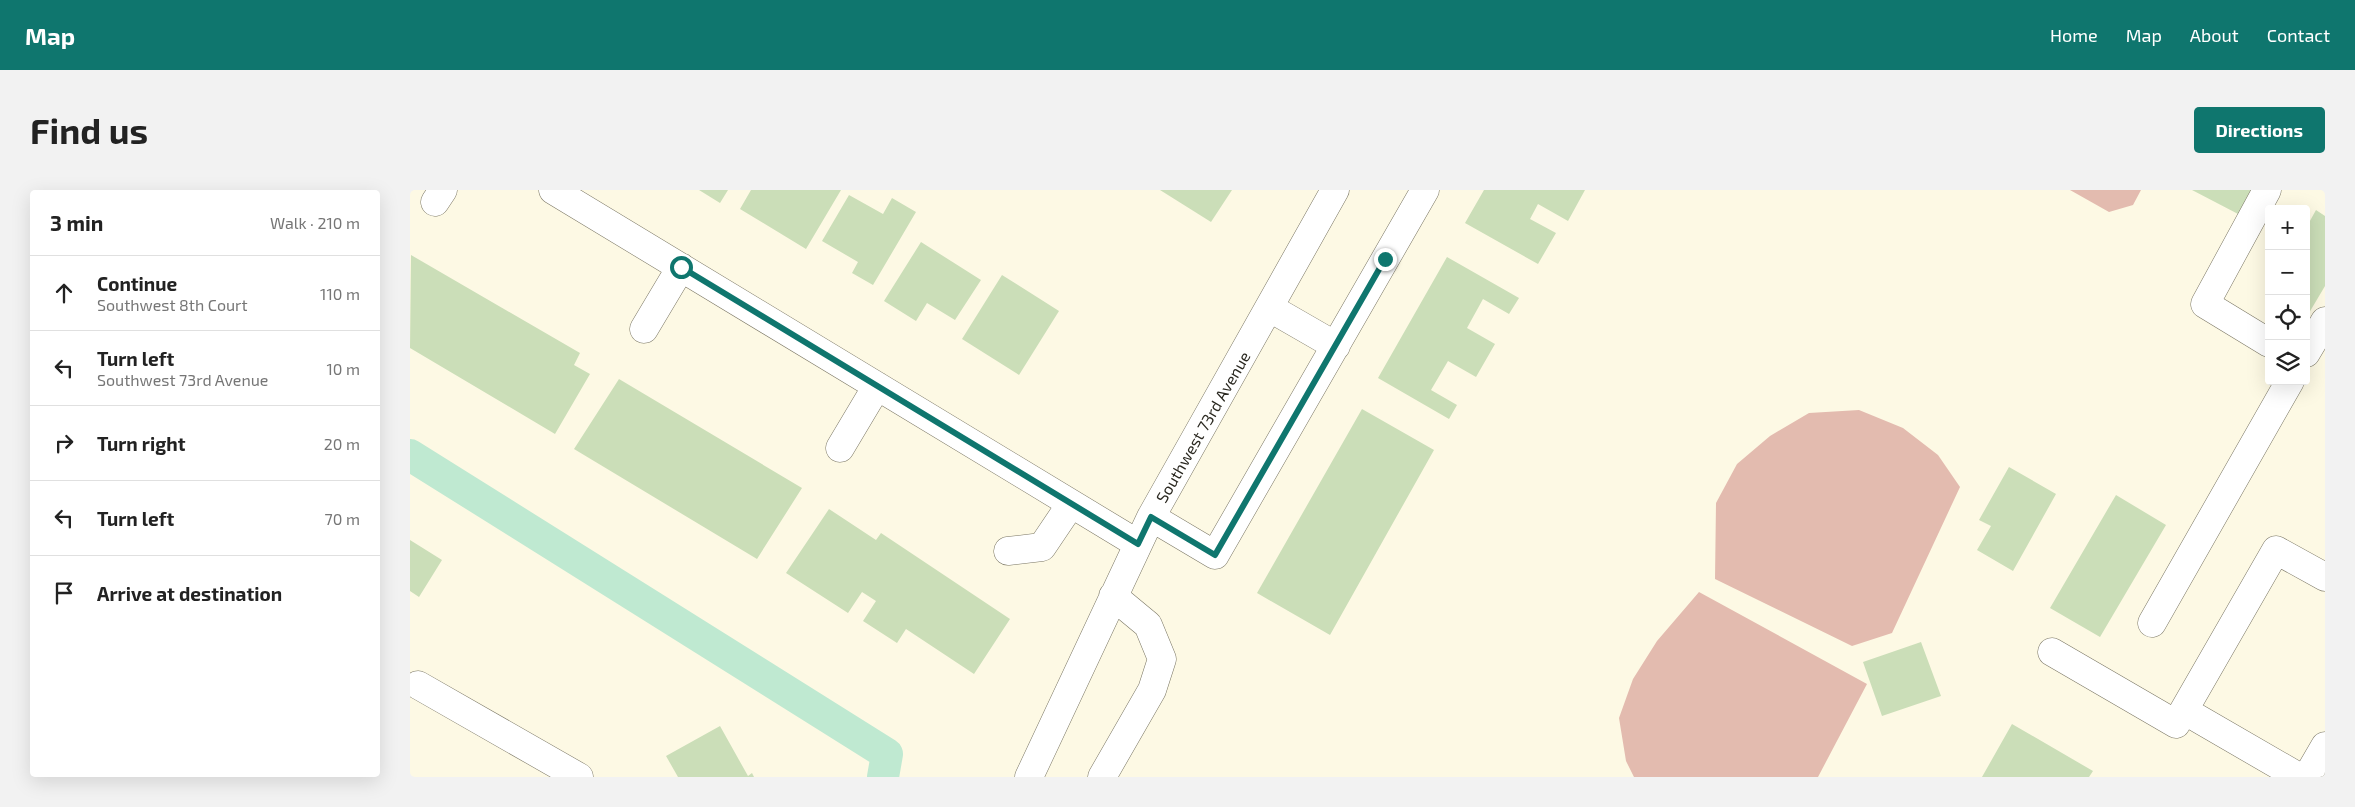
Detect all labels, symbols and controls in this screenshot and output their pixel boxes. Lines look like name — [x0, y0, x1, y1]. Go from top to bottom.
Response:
text: Map — [25, 21, 75, 50]
text: Home — [2050, 24, 2098, 46]
text: Map — [2126, 24, 2162, 46]
text: About — [2190, 24, 2239, 46]
text: Contact — [2267, 24, 2330, 46]
button: Directions — [2194, 107, 2325, 153]
text: Find us — [30, 109, 148, 151]
map controls — [2265, 205, 2310, 385]
button: + — [2265, 205, 2310, 250]
text: 3 min — [50, 210, 103, 235]
text: Walk · 210 m — [270, 213, 360, 232]
route end — [1374, 248, 1397, 271]
button: − — [2265, 250, 2310, 295]
route start — [670, 256, 693, 279]
text: Continue — [97, 272, 177, 295]
icon: ahead — [50, 279, 78, 307]
text: 110 m — [320, 284, 360, 303]
text: Southwest 8th Court — [97, 295, 248, 314]
button: locate — [2265, 295, 2310, 340]
button: layers — [2265, 340, 2310, 385]
text: Turn left — [97, 347, 174, 370]
street label: Southwest 73rd Avenue — [1151, 348, 1254, 506]
icon: left — [50, 354, 78, 382]
text: 10 m — [326, 359, 360, 378]
text: Southwest 73rd Avenue — [97, 370, 268, 389]
icon: right — [50, 429, 78, 457]
text: Turn right — [97, 432, 185, 455]
text: 20 m — [324, 434, 360, 453]
icon: left — [50, 504, 78, 532]
text: Turn left — [97, 507, 174, 530]
text: 70 m — [325, 509, 360, 528]
icon: arrive — [50, 579, 78, 607]
text: Arrive at destination — [97, 582, 282, 605]

